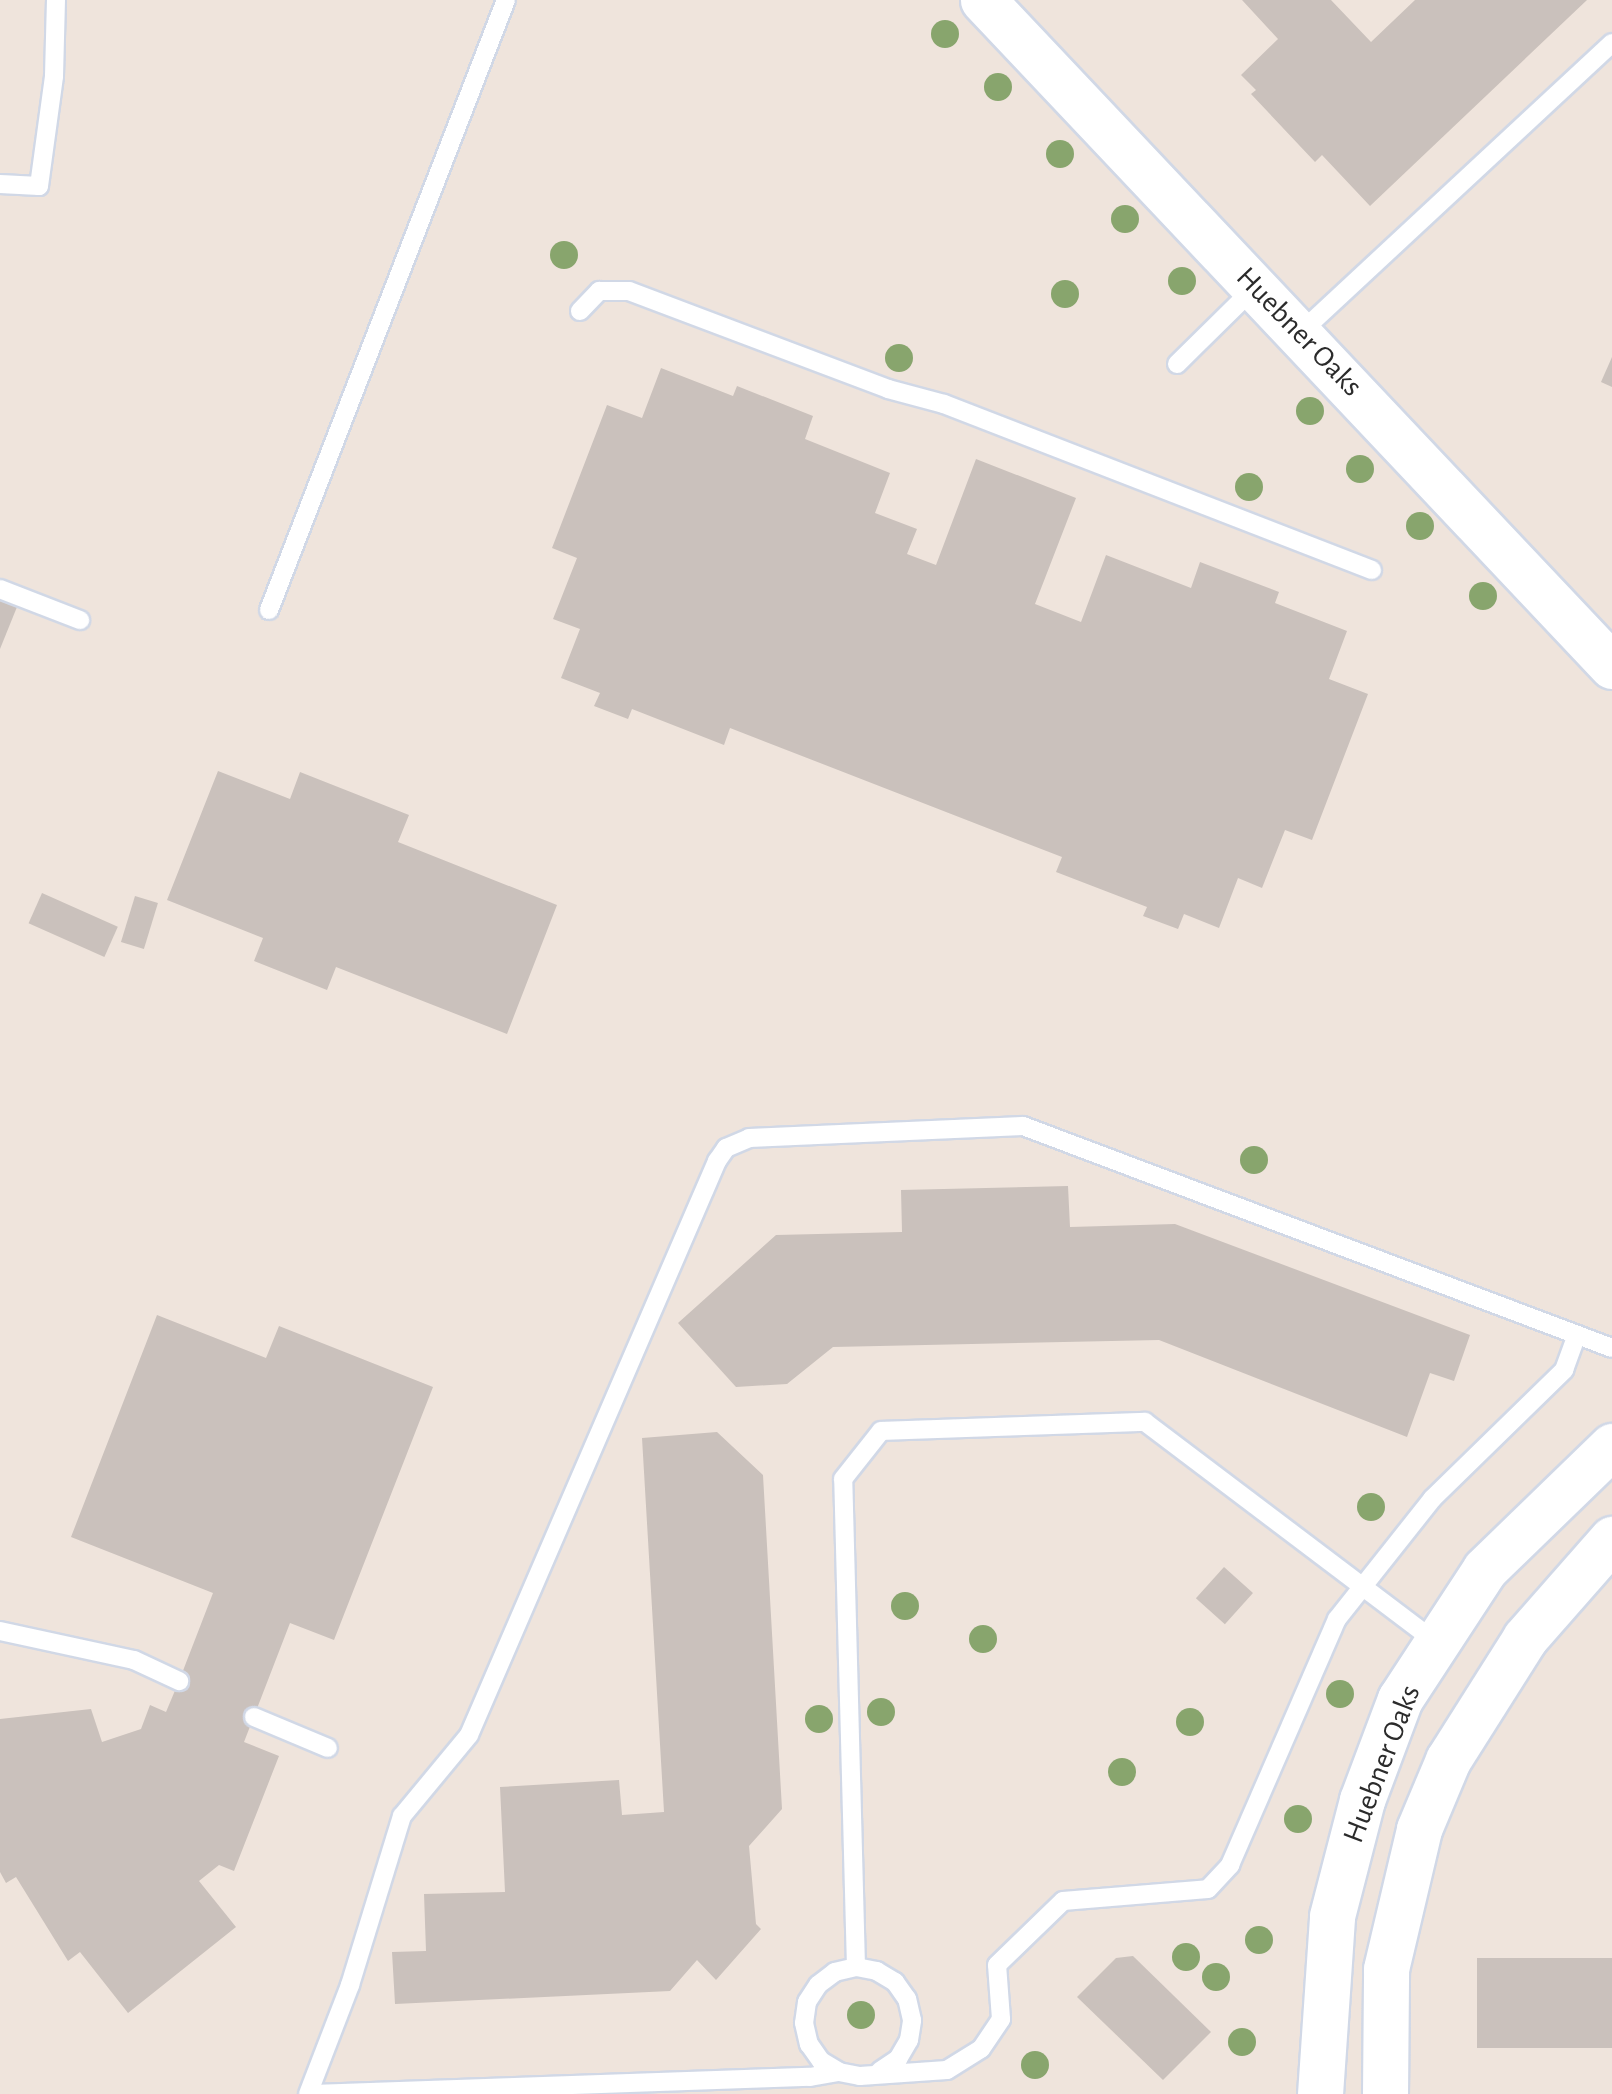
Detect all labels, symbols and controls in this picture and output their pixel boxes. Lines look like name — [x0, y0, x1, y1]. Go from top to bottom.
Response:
street label: Huebner Oaks — [1228, 260, 1370, 404]
street label: Huebner Oaks — [1335, 1680, 1429, 1848]

